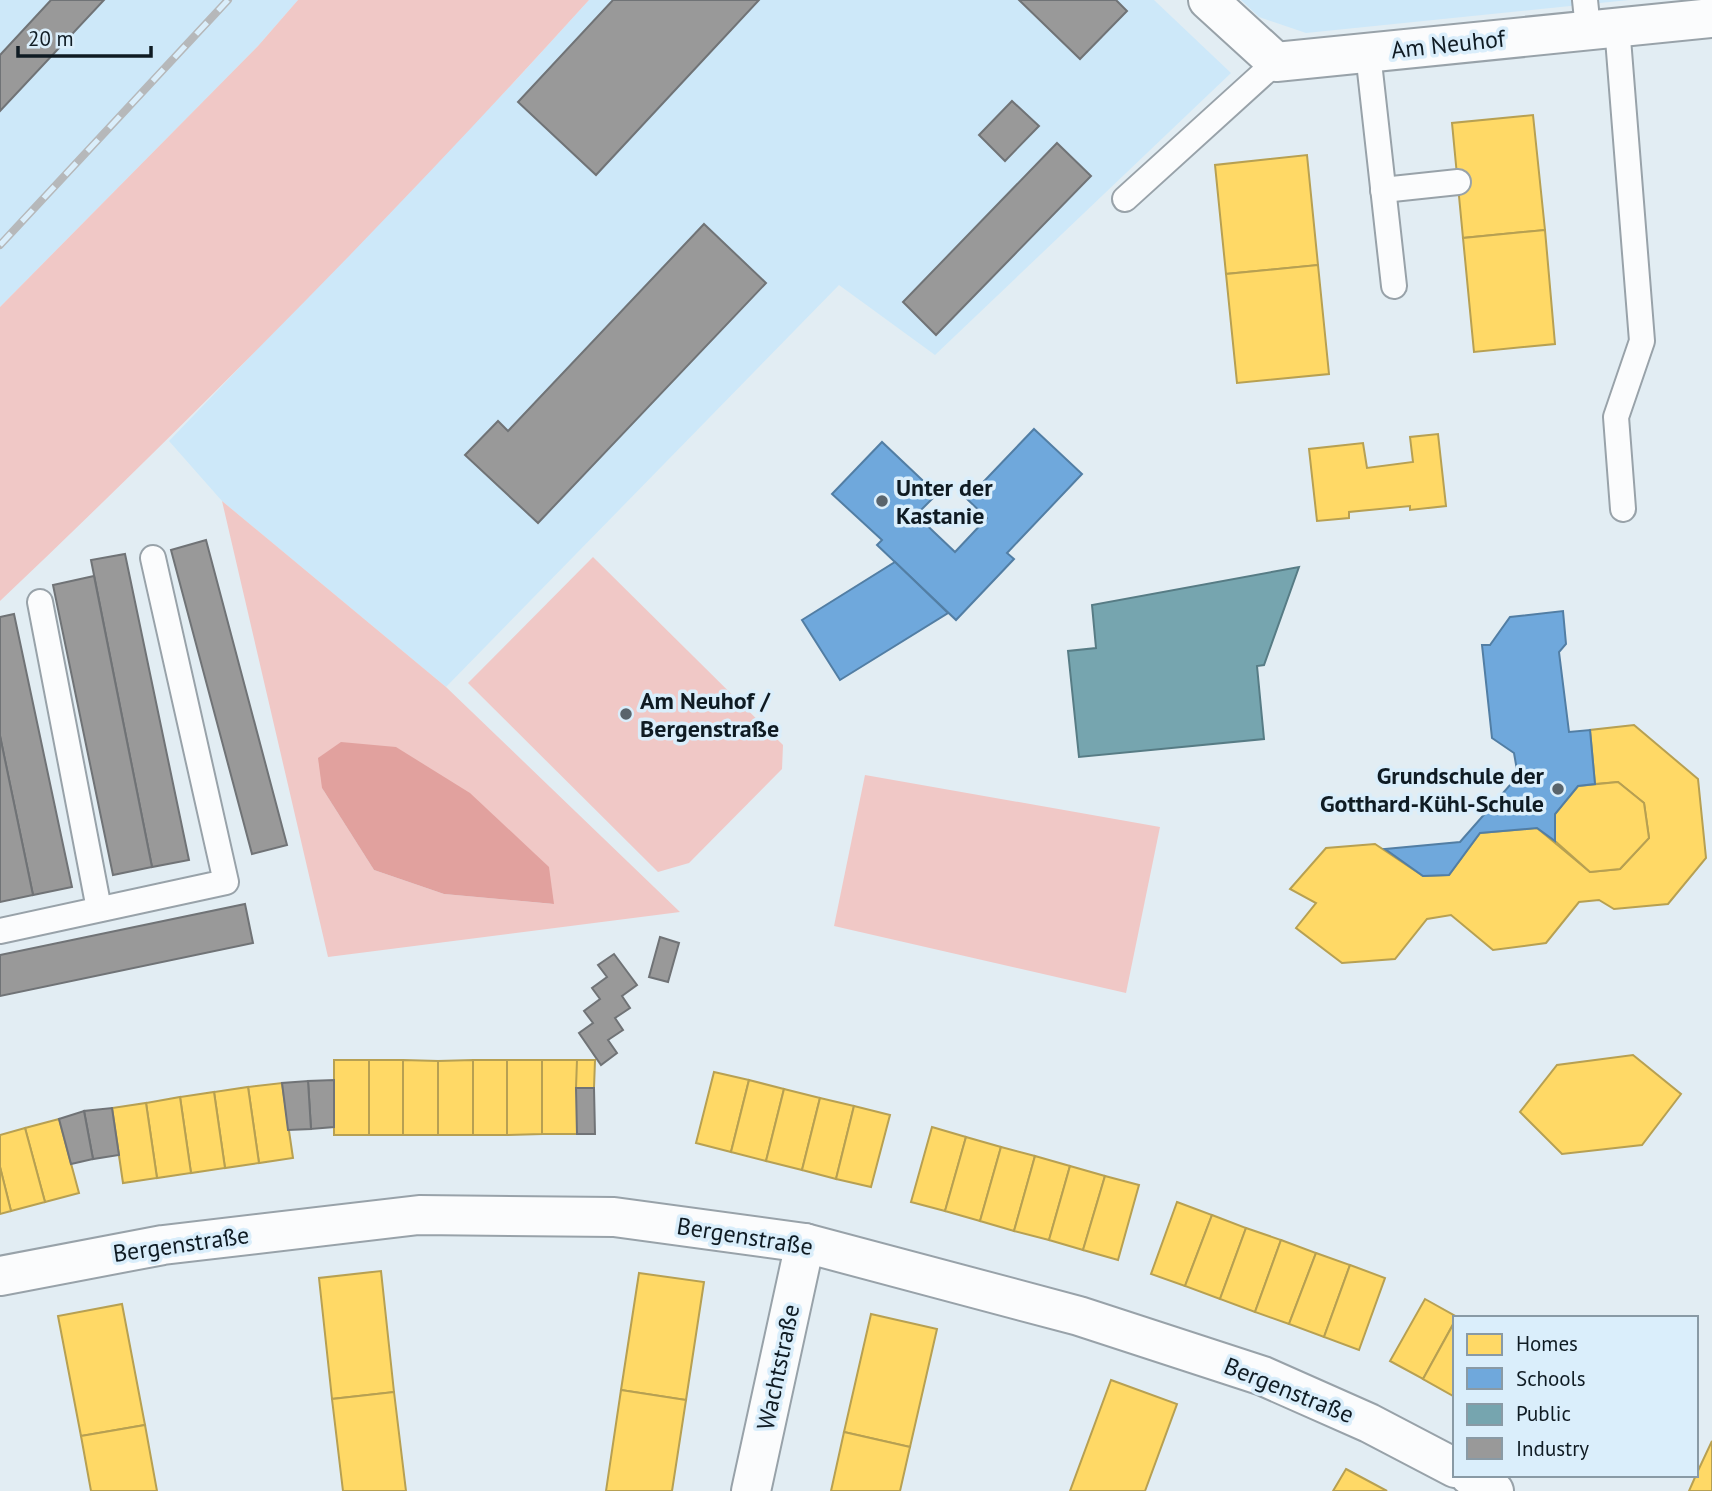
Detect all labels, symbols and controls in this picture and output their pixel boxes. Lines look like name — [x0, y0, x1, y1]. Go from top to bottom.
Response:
scale bar — [18, 14, 150, 58]
street label: Am Neuhof — [1389, 22, 1508, 65]
text: 20 m — [28, 25, 74, 52]
place label: Unter der Kastanie — [896, 472, 993, 531]
marker: Unter der Kastanie — [874, 493, 890, 509]
place label: Am Neuhof / Bergenstraße — [640, 685, 779, 744]
marker: Am Neuhof / Bergenstraße — [618, 706, 634, 722]
place label: Grundschule der Gotthard-Kühl-Schule — [1320, 760, 1545, 819]
marker: Grundschule der Gotthard-Kühl-Schule — [1550, 781, 1566, 797]
street label: Bergenstraße — [675, 1210, 815, 1262]
street label: Bergenstraße — [111, 1219, 251, 1269]
street label: Wachtstraße — [750, 1301, 806, 1433]
legend — [1453, 1316, 1698, 1477]
text: Homes — [1516, 1330, 1578, 1357]
street label: Bergenstraße — [1220, 1350, 1358, 1430]
text: Schools — [1516, 1365, 1586, 1392]
text: Public — [1516, 1400, 1571, 1427]
text: Industry — [1516, 1435, 1589, 1462]

